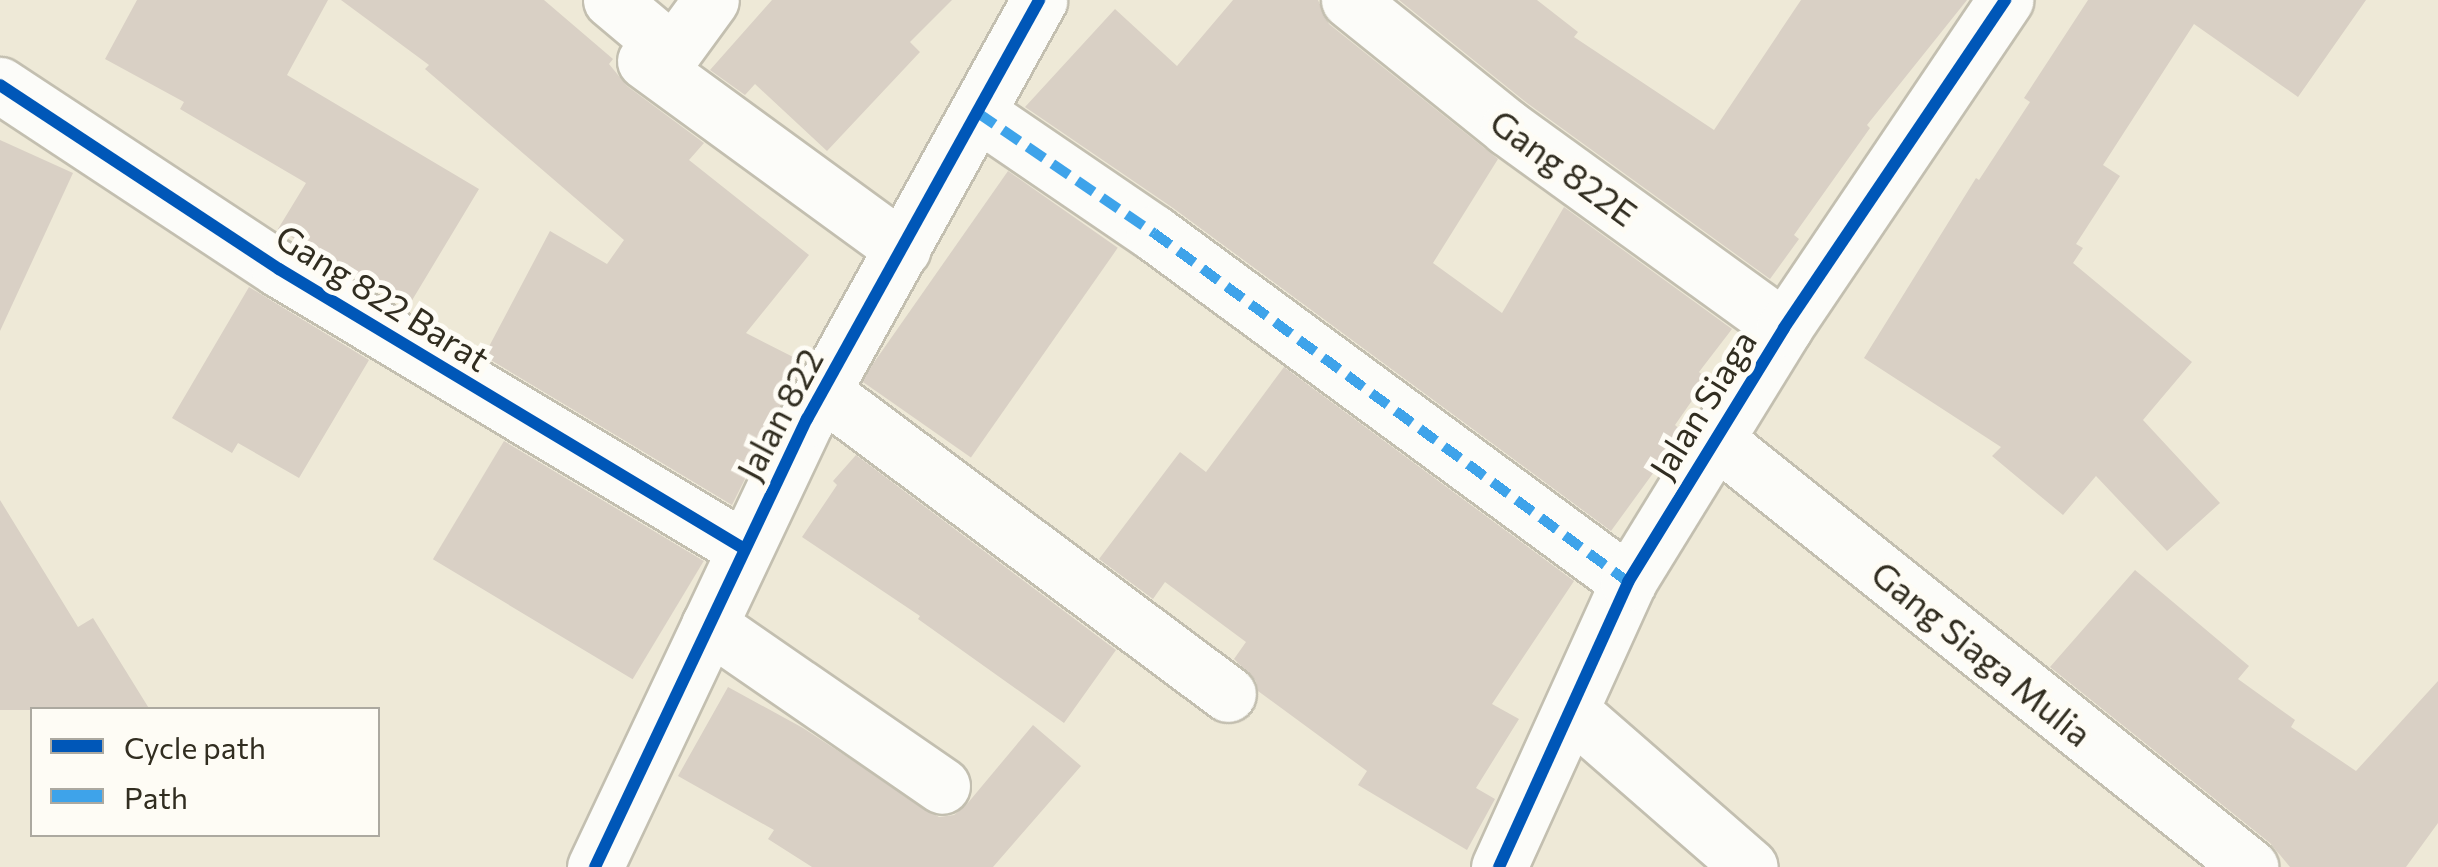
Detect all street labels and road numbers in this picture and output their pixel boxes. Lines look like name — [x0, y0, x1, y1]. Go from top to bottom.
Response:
street label: Gang 822E — [1483, 100, 1645, 234]
street label: Gang 822 Barat — [269, 215, 497, 379]
street label: Jalan Siaga — [1640, 322, 1764, 486]
street label: Jalan 822 — [727, 341, 831, 487]
street label: Gang Siaga Mulia — [1864, 552, 2100, 754]

